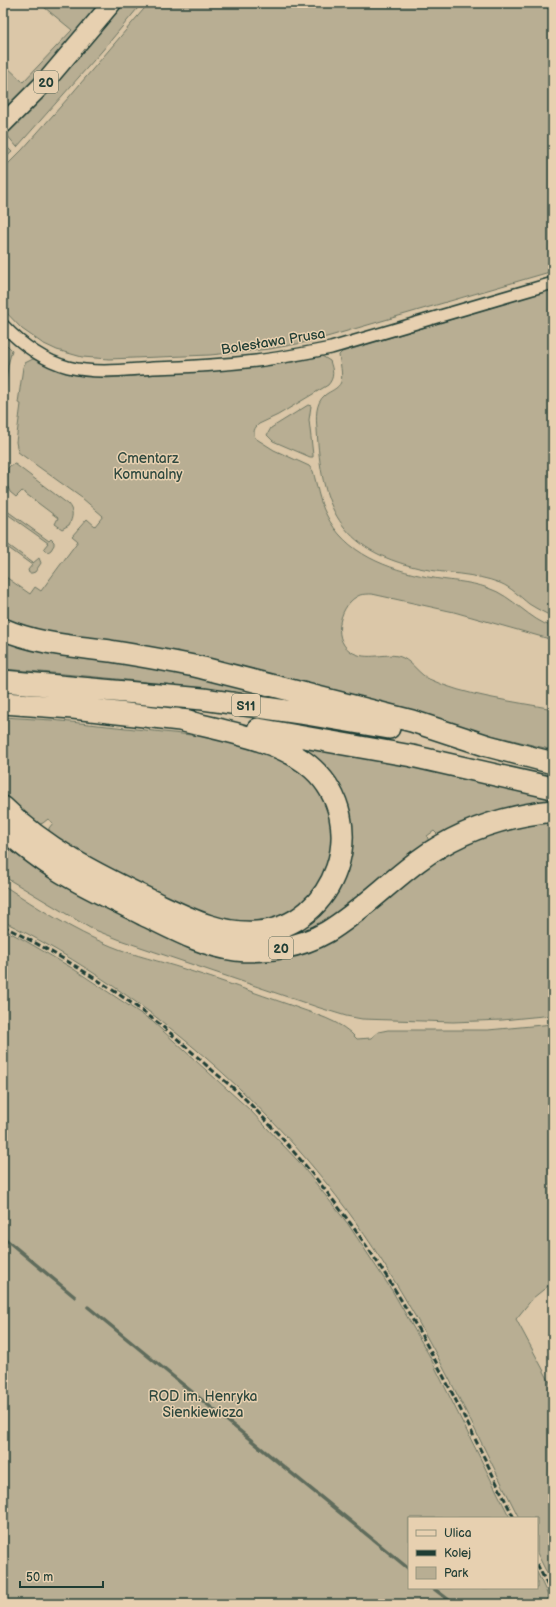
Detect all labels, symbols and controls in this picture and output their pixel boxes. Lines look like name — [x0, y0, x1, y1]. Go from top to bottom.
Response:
road number: 20 — [34, 71, 58, 93]
street label: Bolesława Prusa — [220, 325, 327, 358]
park label: Cmentarz Komunalny — [113, 450, 183, 483]
road number: S11 — [232, 694, 260, 716]
road number: 20 — [269, 937, 293, 959]
park label: ROD im. Henryka Sienkiewicza — [148, 1388, 258, 1421]
legend — [408, 1517, 538, 1589]
text: Ulica — [444, 1526, 472, 1541]
text: Kolej — [444, 1546, 471, 1561]
scale bar — [20, 1563, 103, 1589]
text: Park — [444, 1566, 468, 1581]
text: 50 m — [26, 1570, 53, 1585]

